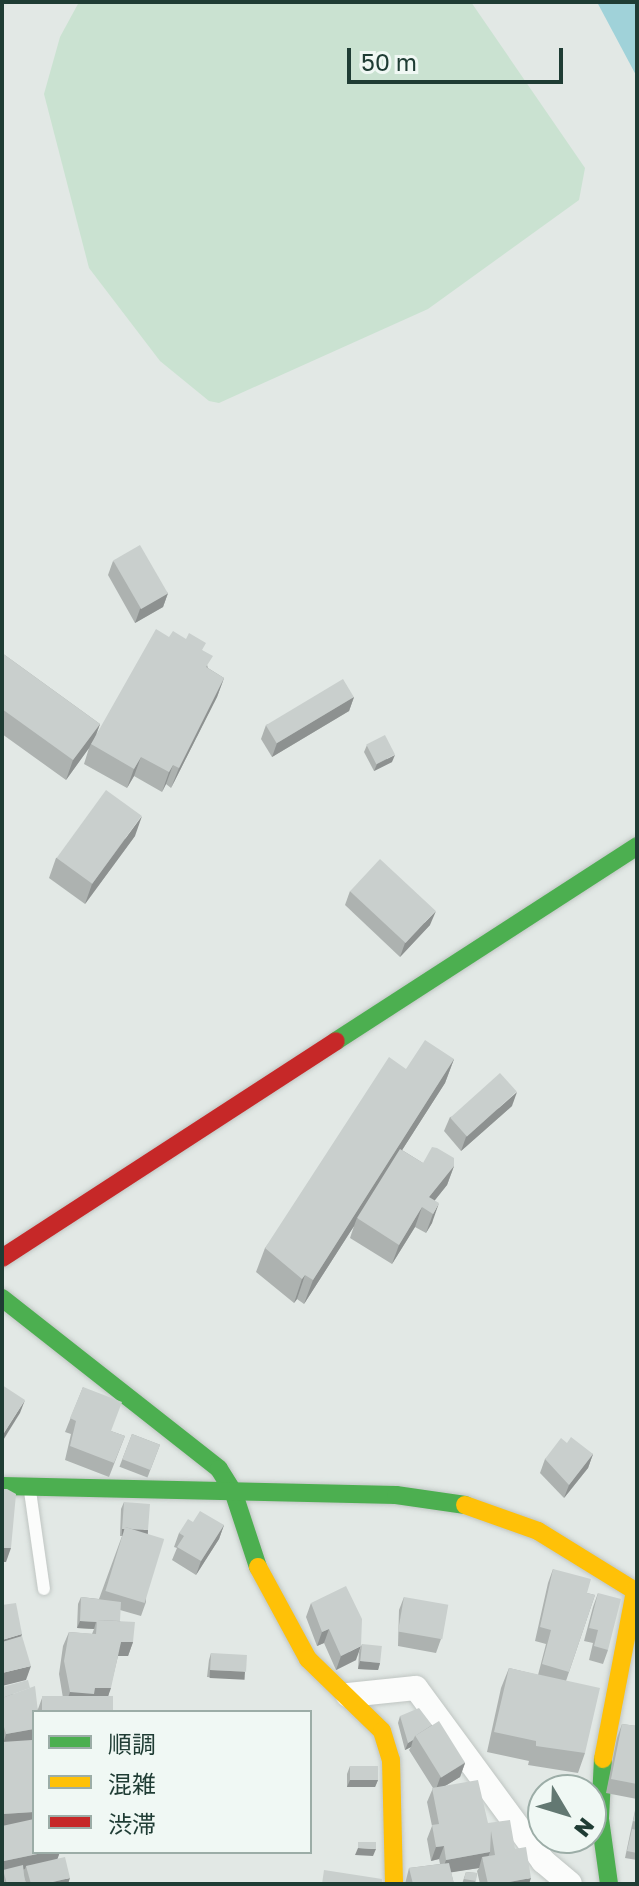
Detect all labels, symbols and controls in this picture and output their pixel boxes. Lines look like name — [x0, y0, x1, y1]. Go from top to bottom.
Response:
scale bar — [351, 32, 567, 82]
text: 50 m — [361, 47, 417, 76]
legend — [32, 1710, 312, 1854]
text: 順調 — [108, 1729, 156, 1758]
text: 混雑 — [108, 1769, 156, 1798]
north arrow — [527, 1774, 607, 1854]
text: 渋滞 — [108, 1809, 156, 1838]
text: N — [569, 1813, 601, 1843]

